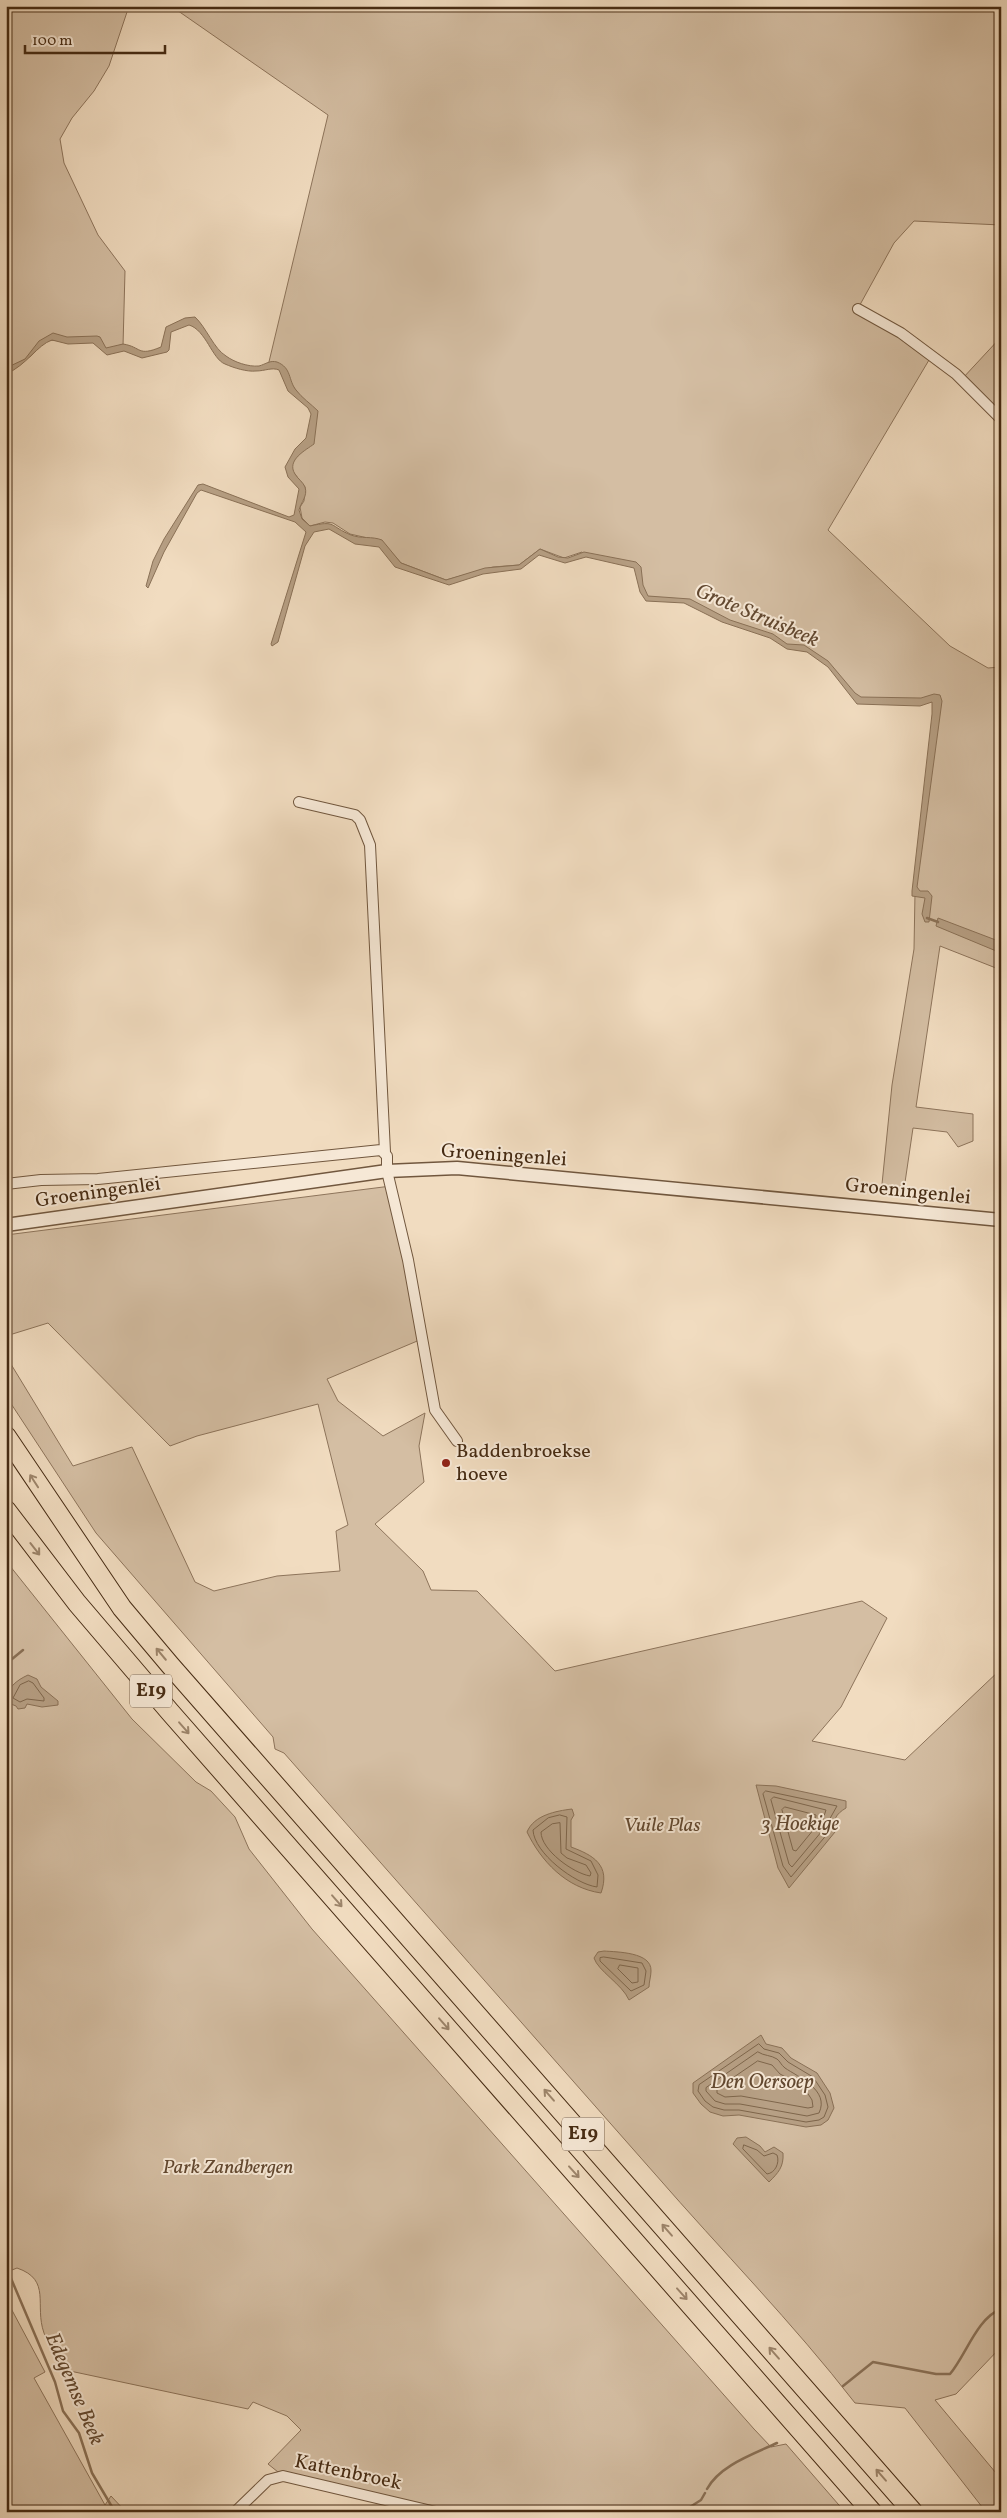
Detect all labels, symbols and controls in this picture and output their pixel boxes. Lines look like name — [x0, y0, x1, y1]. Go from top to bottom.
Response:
scale bar — [25, 22, 165, 54]
text: 100 m — [32, 31, 72, 52]
water label: Grote Struisbeek — [691, 577, 824, 655]
street label: Groeningenlei — [440, 1138, 568, 1174]
street label: Groeningenlei — [34, 1170, 162, 1216]
street label: Groeningenlei — [844, 1171, 972, 1213]
place label: Baddenbroekse hoeve — [456, 1438, 591, 1489]
marker: Baddenbroekse hoeve — [440, 1457, 452, 1469]
one-way arrow — [29, 1474, 39, 1488]
one-way arrow — [30, 1542, 41, 1555]
one-way arrow — [156, 1648, 167, 1661]
road number: E19 — [130, 1674, 172, 1708]
one-way arrow — [178, 1722, 189, 1735]
water label: 3 Hoekige — [760, 1810, 840, 1839]
park label: Vuile Plas — [623, 1812, 701, 1840]
one-way arrow — [331, 1895, 343, 1908]
one-way arrow — [438, 2017, 450, 2030]
water label: Den Oersoep — [711, 2068, 814, 2097]
one-way arrow — [543, 2088, 554, 2101]
road number: E19 — [562, 2118, 604, 2150]
park label: Park Zandbergen — [163, 2154, 293, 2182]
one-way arrow — [568, 2166, 580, 2179]
one-way arrow — [661, 2224, 673, 2237]
one-way arrow — [676, 2288, 687, 2301]
water label: Edegemse Beek — [37, 2328, 111, 2450]
one-way arrow — [768, 2346, 780, 2359]
street label: Kattenbroek — [292, 2448, 404, 2498]
one-way arrow — [876, 2469, 887, 2482]

